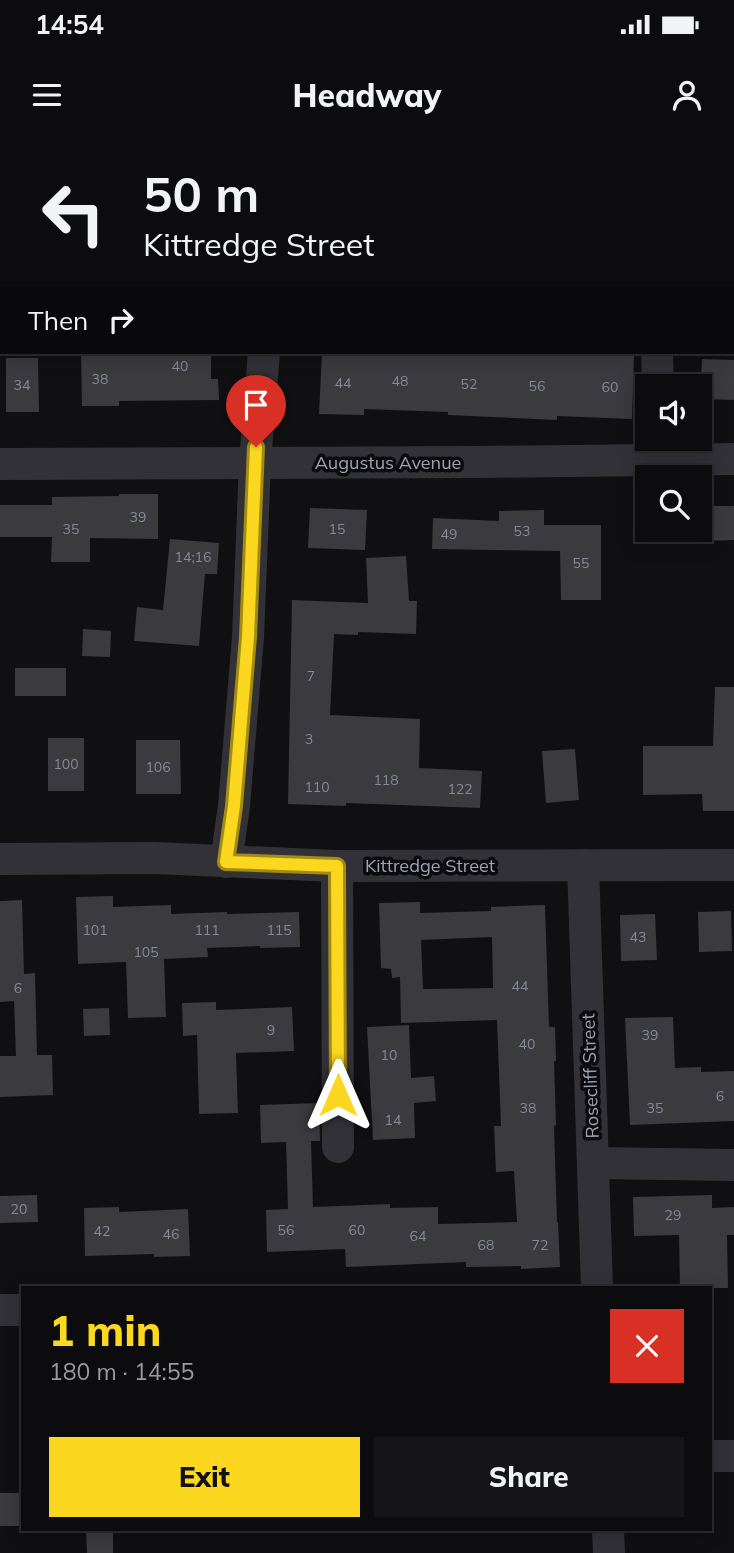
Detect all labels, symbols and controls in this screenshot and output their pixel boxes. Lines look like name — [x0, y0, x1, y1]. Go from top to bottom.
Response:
text: 14:54 — [35, 8, 104, 41]
text: Headway — [293, 75, 441, 115]
icon: menu — [28, 76, 66, 114]
icon: person — [668, 76, 706, 114]
text: 50 m — [143, 163, 259, 224]
icon: left — [28, 168, 119, 259]
text: Kittredge Street — [143, 224, 374, 264]
icon: right — [102, 301, 140, 339]
text: Then — [28, 304, 88, 337]
house number: 40 — [172, 357, 188, 375]
house number: 38 — [92, 370, 108, 388]
house number: 48 — [392, 372, 408, 390]
house number: 44 — [335, 374, 352, 392]
map controls — [635, 374, 712, 542]
button: sound — [635, 374, 712, 451]
pin — [226, 375, 286, 447]
house number: 52 — [461, 375, 477, 393]
house number: 34 — [14, 376, 31, 394]
house number: 56 — [529, 377, 545, 395]
house number: 60 — [602, 378, 618, 396]
icon: arrive — [237, 386, 275, 424]
street label: Augustus Avenue — [315, 451, 461, 474]
button: search — [635, 465, 712, 542]
house number: 39 — [130, 508, 146, 526]
house number: 35 — [63, 520, 79, 538]
house number: 15 — [329, 520, 345, 538]
house number: 53 — [514, 522, 530, 540]
house number: 49 — [441, 525, 457, 543]
house number: 14;16 — [175, 548, 211, 566]
house number: 55 — [573, 554, 589, 572]
house number: 7 — [307, 667, 315, 685]
house number: 3 — [305, 730, 313, 748]
house number: 100 — [53, 755, 79, 773]
house number: 106 — [145, 758, 171, 776]
house number: 118 — [373, 771, 399, 789]
house number: 110 — [304, 778, 330, 796]
house number: 122 — [447, 780, 473, 798]
street label: Kittredge Street — [365, 854, 495, 877]
house number: 101 — [82, 921, 108, 939]
house number: 111 — [194, 921, 220, 939]
house number: 115 — [266, 921, 292, 939]
house number: 43 — [630, 928, 646, 946]
house number: 105 — [133, 943, 159, 961]
house number: 44 — [512, 977, 529, 995]
house number: 6 — [14, 979, 22, 997]
street label: Rosecliff Street — [576, 1013, 604, 1139]
house number: 9 — [267, 1021, 275, 1039]
house number: 39 — [642, 1026, 658, 1044]
house number: 40 — [519, 1035, 535, 1053]
house number: 10 — [381, 1046, 397, 1064]
position arrow — [301, 1058, 375, 1132]
house number: 6 — [716, 1087, 724, 1105]
house number: 38 — [520, 1099, 536, 1117]
house number: 35 — [647, 1099, 663, 1117]
house number: 14 — [385, 1111, 402, 1129]
house number: 20 — [11, 1200, 27, 1218]
house number: 29 — [665, 1206, 681, 1224]
house number: 56 — [278, 1221, 294, 1239]
house number: 60 — [349, 1221, 365, 1239]
house number: 42 — [94, 1222, 110, 1240]
house number: 46 — [163, 1225, 179, 1243]
house number: 64 — [410, 1227, 427, 1245]
house number: 68 — [478, 1236, 494, 1254]
house number: 72 — [532, 1236, 548, 1254]
text: 1 min — [49, 1304, 162, 1357]
button: close — [610, 1309, 684, 1383]
text: 180 m · 14:55 — [49, 1357, 194, 1386]
button: Exit — [49, 1437, 360, 1517]
button: Share — [374, 1437, 684, 1517]

